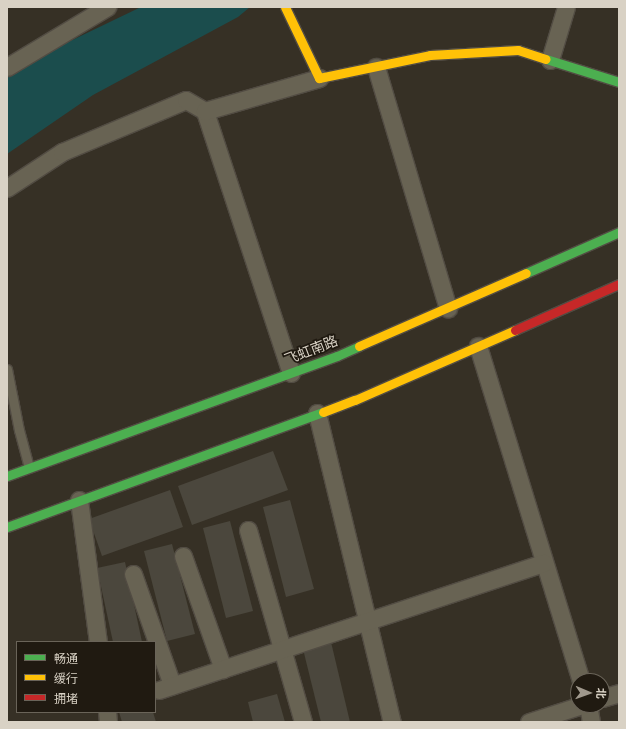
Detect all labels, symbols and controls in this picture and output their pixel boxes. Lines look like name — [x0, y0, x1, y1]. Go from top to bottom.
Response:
street label: 飞虹南路 — [282, 332, 340, 368]
legend — [16, 641, 156, 713]
text: 畅通 — [54, 651, 78, 666]
text: 缓行 — [54, 671, 78, 686]
north arrow — [570, 673, 610, 713]
text: 北 — [595, 688, 608, 699]
text: 拥堵 — [54, 691, 78, 706]

